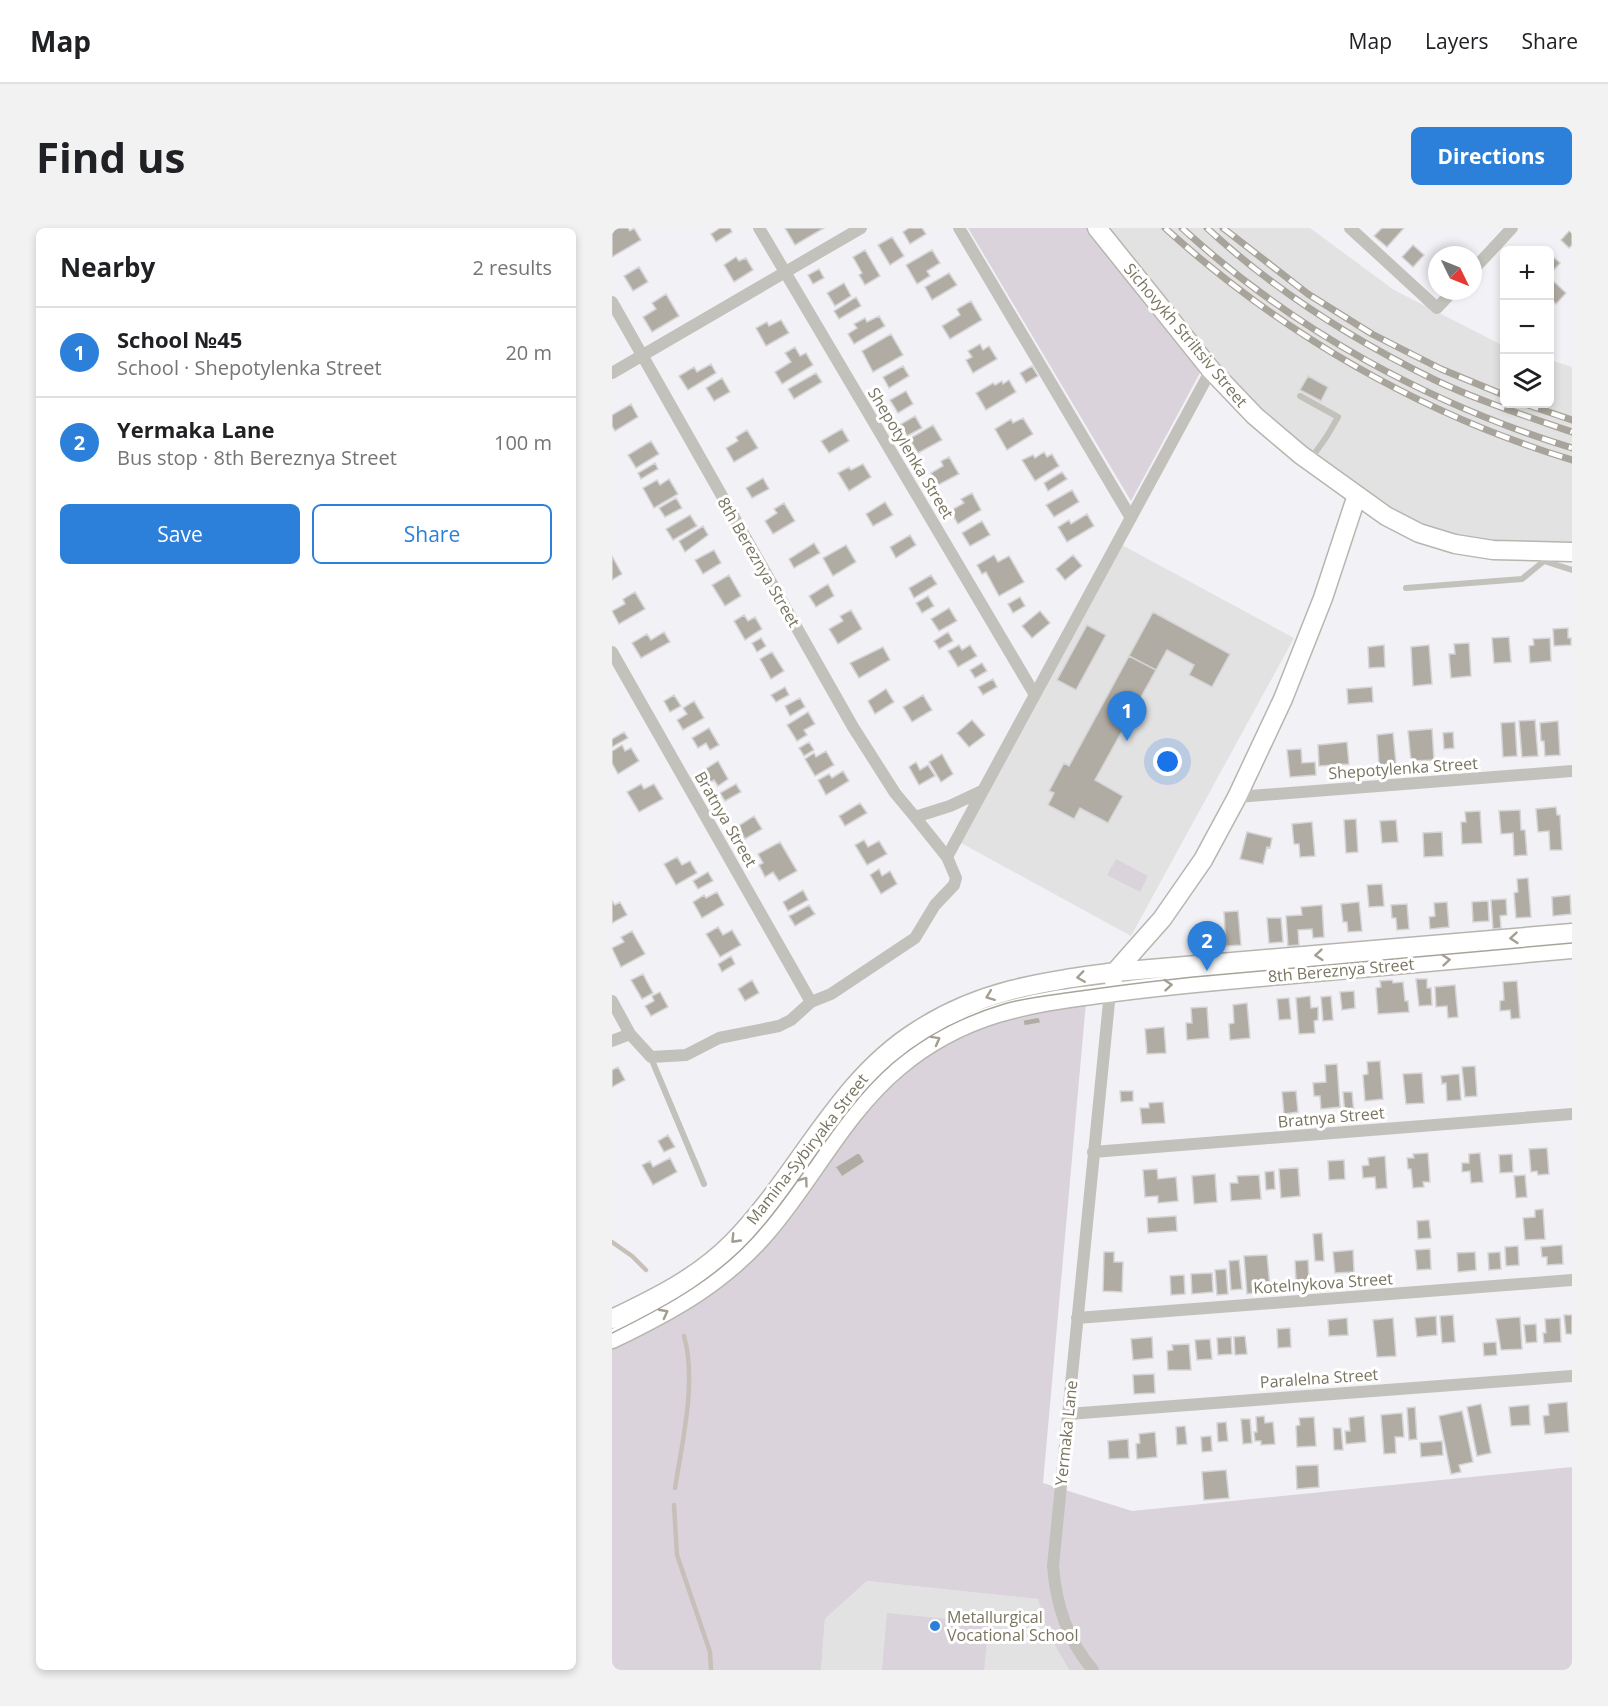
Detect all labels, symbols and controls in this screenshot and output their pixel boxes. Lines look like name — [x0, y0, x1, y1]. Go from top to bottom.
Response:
text: Map — [30, 22, 91, 60]
text: Map — [1349, 27, 1392, 55]
text: Layers — [1425, 27, 1489, 55]
text: Share — [1522, 27, 1578, 55]
button: Directions — [1411, 127, 1572, 185]
text: Find us — [36, 128, 185, 185]
north arrow — [1428, 246, 1482, 300]
map controls — [1500, 246, 1554, 408]
button: + — [1500, 246, 1554, 300]
text: Nearby — [60, 249, 155, 285]
text: 2 results — [472, 254, 552, 281]
street label: Sichovykh Striltsiv Street — [1119, 258, 1253, 412]
button: − — [1500, 300, 1554, 354]
text: School №45 — [117, 324, 242, 354]
text: 1 — [74, 339, 85, 366]
text: 20 m — [505, 339, 552, 366]
text: School · Shepotylenka Street — [117, 354, 382, 381]
button: layers — [1500, 354, 1554, 408]
street label: Shepotylenka Street — [863, 383, 959, 523]
text: Yermaka Lane — [117, 414, 274, 444]
text: 2 — [74, 429, 85, 456]
text: 100 m — [494, 429, 552, 456]
text: Bus stop · 8th Bereznya Street — [117, 444, 397, 471]
street label: 8th Bereznya Street — [713, 493, 805, 631]
button: Save — [60, 504, 300, 564]
button: Share — [312, 504, 552, 564]
pin: 1 — [1108, 692, 1146, 741]
your location — [1153, 747, 1182, 776]
street label: Shepotylenka Street — [1328, 752, 1479, 784]
street label: Bratnya Street — [690, 767, 762, 871]
pin: 2 — [1188, 922, 1226, 971]
one-way arrow — [1509, 931, 1518, 944]
one-way arrow — [1315, 948, 1324, 961]
street label: 8th Bereznya Street — [1267, 953, 1415, 987]
one-way arrow — [1442, 954, 1451, 967]
one-way arrow — [1076, 970, 1086, 983]
one-way arrow — [1164, 979, 1173, 992]
one-way arrow — [986, 988, 996, 1001]
one-way arrow — [930, 1036, 941, 1047]
street label: Mamina-Sybiryaka Street — [741, 1069, 873, 1229]
street label: Bratnya Street — [1277, 1101, 1386, 1133]
one-way arrow — [797, 1176, 808, 1187]
one-way arrow — [731, 1233, 742, 1243]
street label: Kotelnykova Street — [1253, 1267, 1394, 1299]
one-way arrow — [658, 1309, 669, 1320]
street label: Paralelna Street — [1259, 1363, 1379, 1393]
street label: Yermaka Lane — [1050, 1379, 1082, 1487]
place label: Metallurgical Vocational School — [947, 1606, 1079, 1646]
marker: Metallurgical Vocational School — [928, 1619, 942, 1633]

